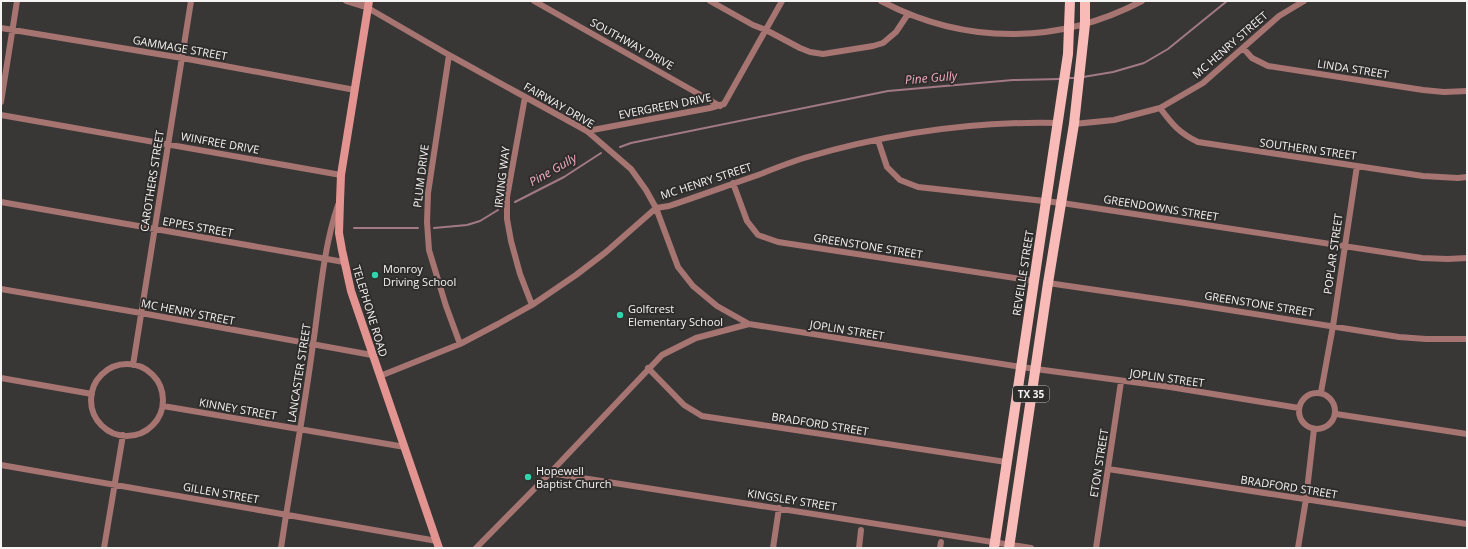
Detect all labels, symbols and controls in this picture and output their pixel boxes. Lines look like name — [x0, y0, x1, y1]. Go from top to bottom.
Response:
street label: MC HENRY STREET — [1189, 8, 1271, 81]
street label: SOUTHWAY DRIVE — [588, 14, 677, 73]
street label: GAMMAGE STREET — [132, 32, 229, 63]
street label: LINDA STREET — [1316, 55, 1390, 82]
water label: Pine Gully — [904, 67, 959, 88]
street label: FAIRWAY DRIVE — [521, 78, 597, 131]
street label: EVERGREEN DRIVE — [617, 89, 713, 122]
street label: WINFREE DRIVE — [180, 128, 261, 157]
street label: CAROTHERS STREET — [136, 129, 167, 233]
street label: SOUTHERN STREET — [1259, 134, 1358, 163]
street label: PLUM DRIVE — [409, 143, 432, 208]
street label: IRVING WAY — [490, 144, 513, 209]
water label: Pine Gully — [526, 148, 581, 190]
street label: MC HENRY STREET — [658, 159, 753, 202]
street label: GREENDOWNS STREET — [1102, 191, 1220, 224]
street label: EPPES STREET — [162, 213, 235, 240]
street label: POPLAR STREET — [1319, 213, 1346, 295]
street label: GREENSTONE STREET — [812, 229, 924, 262]
street label: REVEILLE STREET — [1008, 229, 1037, 317]
place label: Monroy Driving School — [383, 261, 456, 289]
street label: TELEPHONE ROAD — [349, 263, 392, 358]
marker: Monroy Driving School — [370, 270, 380, 280]
street label: GREENSTONE STREET — [1203, 287, 1315, 320]
street label: MC HENRY STREET — [140, 295, 236, 328]
place label: Golfcrest Elementary School — [628, 301, 723, 329]
marker: Golfcrest Elementary School — [615, 310, 625, 320]
street label: JOPLIN STREET — [808, 316, 885, 343]
street label: LANCASTER STREET — [283, 322, 314, 423]
street label: JOPLIN STREET — [1128, 365, 1205, 390]
road number: TX 35 — [1013, 386, 1049, 402]
street label: KINNEY STREET — [198, 394, 278, 423]
street label: BRADFORD STREET — [771, 408, 870, 439]
street label: ETON STREET — [1086, 428, 1111, 498]
place label: Hopewell Baptist Church — [536, 463, 612, 491]
street label: BRADFORD STREET — [1240, 471, 1339, 502]
marker: Hopewell Baptist Church — [523, 472, 533, 482]
street label: GILLEN STREET — [182, 478, 260, 507]
street label: KINGSLEY STREET — [746, 485, 838, 514]

